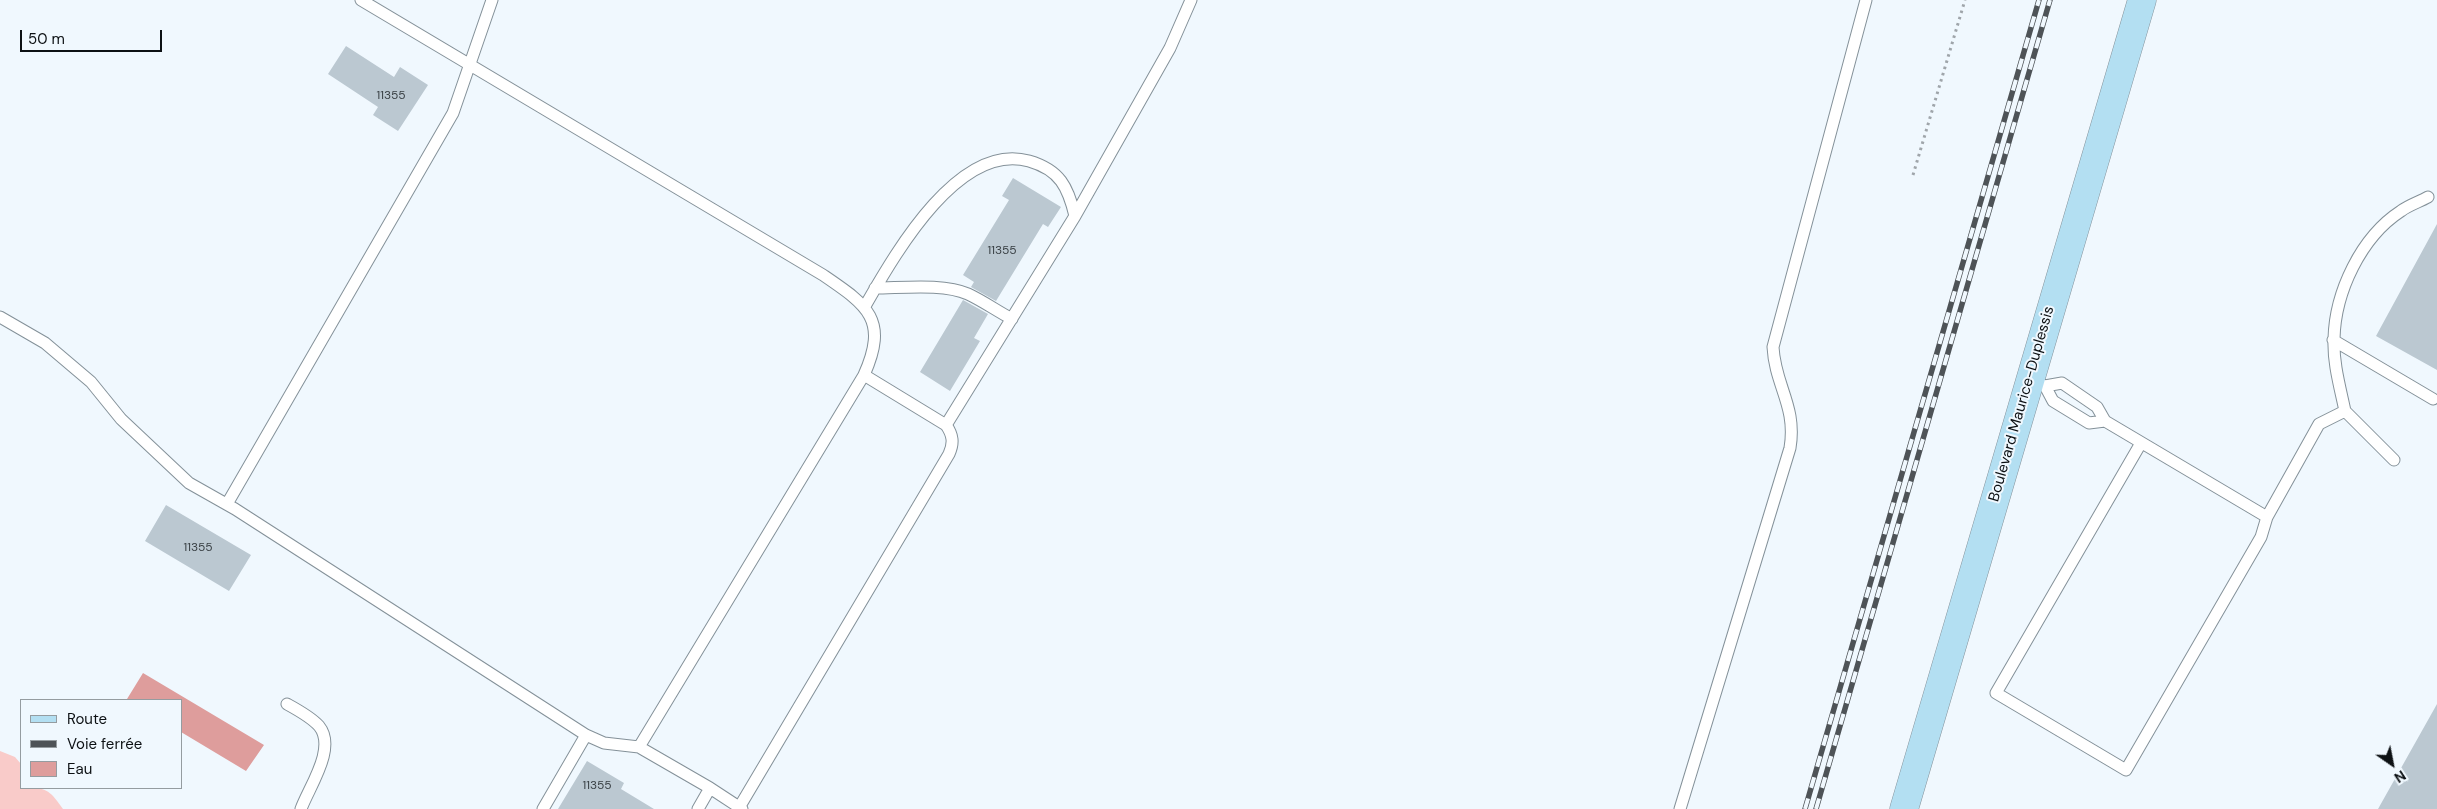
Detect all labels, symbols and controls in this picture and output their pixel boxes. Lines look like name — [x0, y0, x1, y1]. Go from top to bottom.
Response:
scale bar — [22, 20, 165, 52]
text: 50 m — [28, 29, 65, 49]
house number: 11355 — [376, 89, 406, 103]
house number: 11355 — [987, 244, 1017, 258]
street label: Boulevard Maurice-Duplessis — [1985, 304, 2059, 504]
house number: 11355 — [183, 541, 213, 555]
legend — [20, 699, 182, 789]
text: Route — [67, 709, 107, 729]
text: Voie ferrée — [67, 734, 142, 754]
north arrow — [2367, 739, 2417, 789]
text: Eau — [67, 759, 92, 779]
text: N — [2391, 766, 2409, 787]
house number: 11355 — [582, 779, 612, 793]

